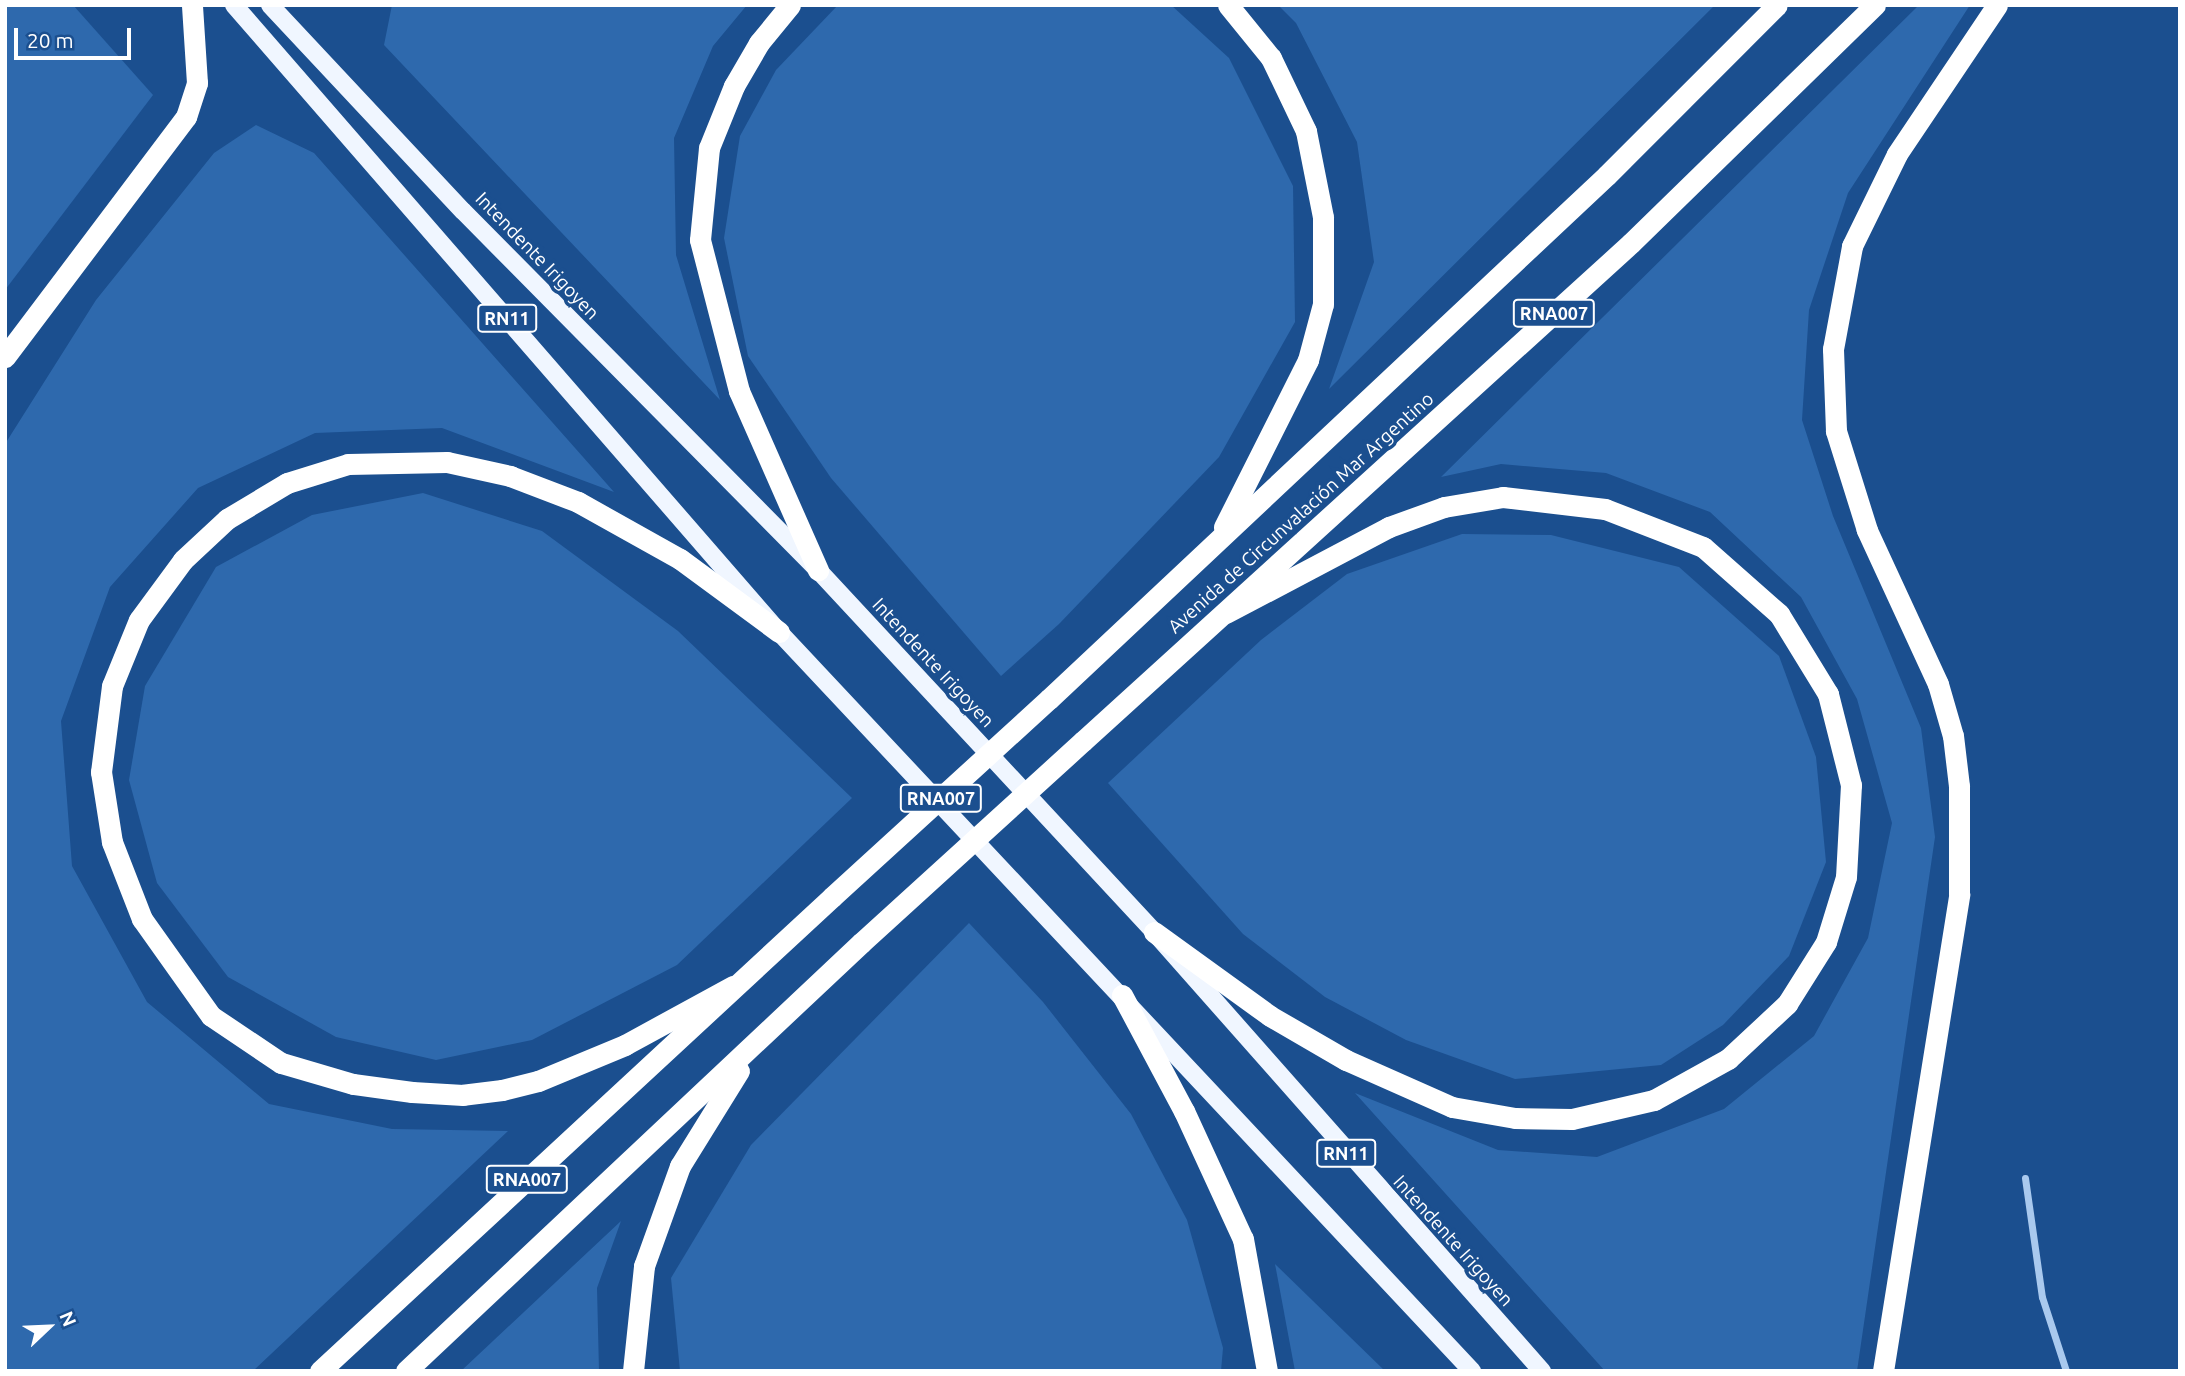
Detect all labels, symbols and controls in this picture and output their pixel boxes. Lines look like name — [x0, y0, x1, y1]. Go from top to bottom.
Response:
scale bar — [18, 14, 135, 58]
text: 20 m — [27, 28, 74, 52]
street label: Intendente Irigoyen — [470, 188, 604, 324]
road number: RNA007 — [1512, 298, 1596, 328]
road number: RN11 — [476, 304, 538, 332]
street label: Avenida de Circunvalación Mar Argentino — [1163, 388, 1439, 638]
street label: Intendente Irigoyen — [867, 594, 999, 732]
road number: RNA007 — [899, 784, 983, 812]
road number: RN11 — [1314, 1138, 1378, 1168]
road number: RNA007 — [485, 1164, 569, 1194]
street label: Intendente Irigoyen — [1388, 1171, 1518, 1311]
north arrow — [14, 1292, 84, 1362]
text: N — [55, 1308, 81, 1330]

